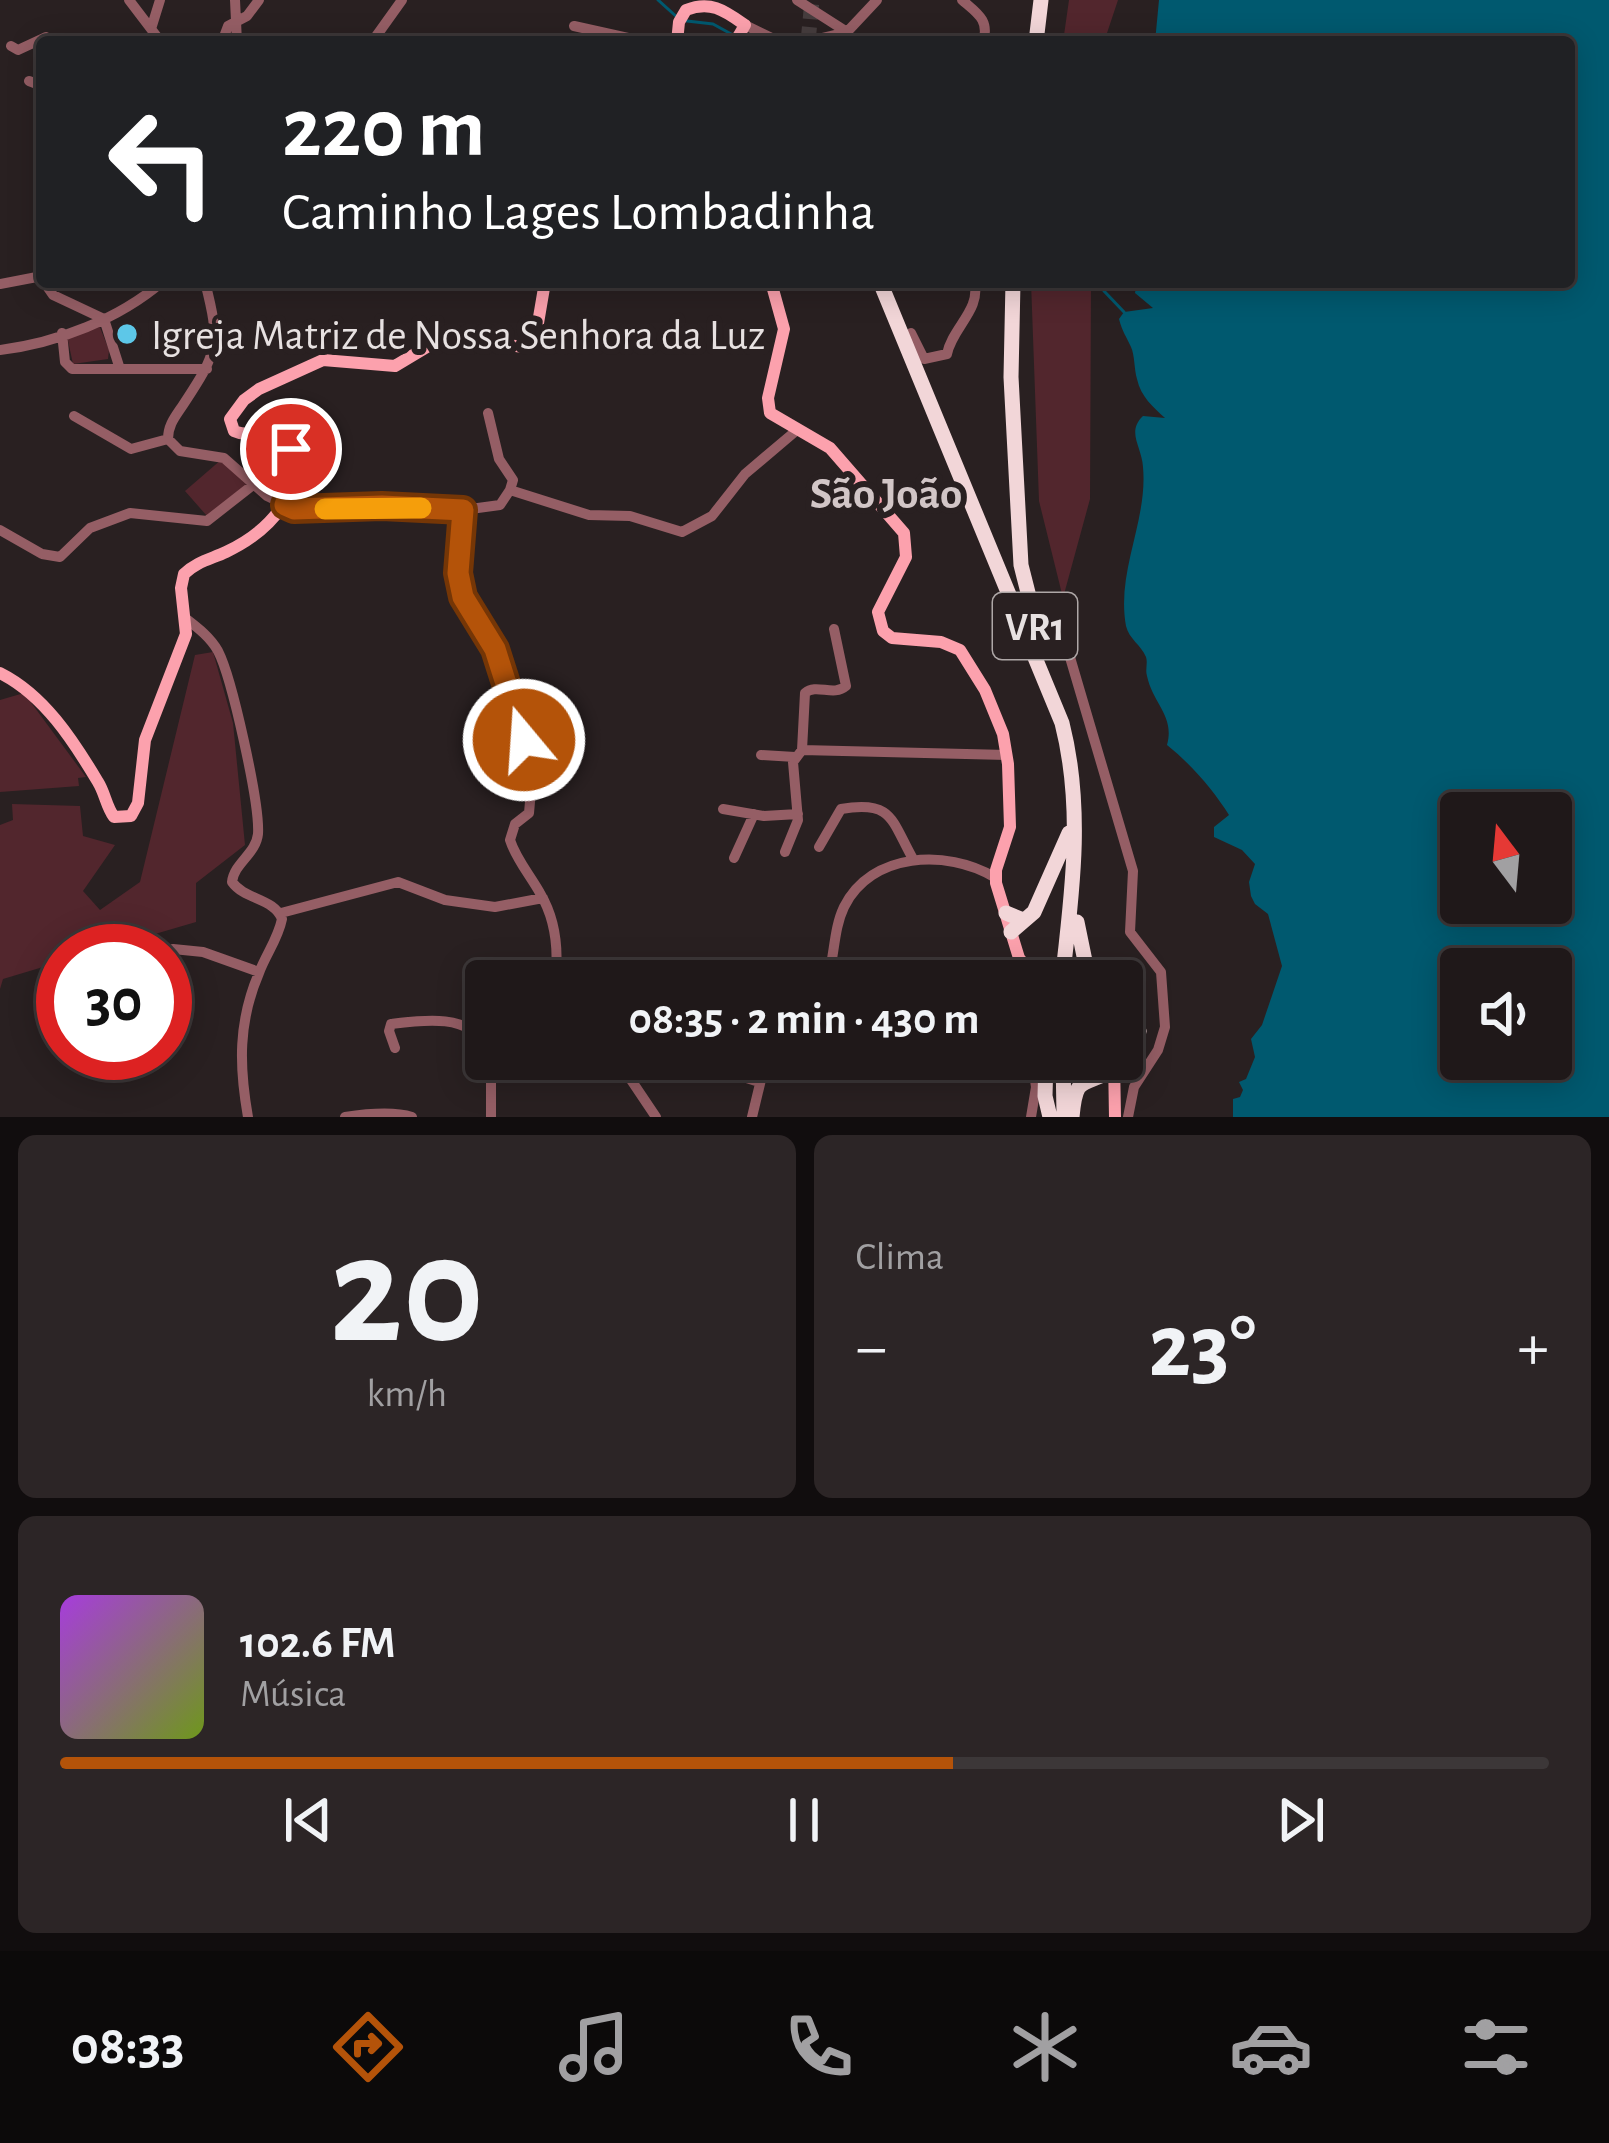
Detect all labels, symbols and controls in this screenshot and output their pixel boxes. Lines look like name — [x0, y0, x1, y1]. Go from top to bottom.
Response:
icon: left — [84, 84, 240, 240]
text: 220 m — [282, 88, 485, 172]
text: Caminho Lages Lombadinha — [282, 186, 875, 240]
place label: Igreja Matriz de Nossa Senhora da Luz — [151, 315, 765, 357]
marker: Igreja Matriz de Nossa Senhora da Luz — [114, 321, 140, 347]
pin — [240, 398, 342, 500]
icon: arrive — [258, 416, 324, 482]
district label: São João — [810, 472, 962, 517]
road number: VR1 — [993, 593, 1077, 659]
position arrow — [461, 677, 587, 803]
north arrow — [1440, 792, 1572, 924]
map controls — [1440, 792, 1572, 1080]
speed limit sign: 30 — [36, 924, 192, 1080]
button: sound — [1440, 948, 1572, 1080]
text: 08:35 · 2 min · 430 m — [628, 997, 980, 1042]
text: 20 — [329, 1215, 484, 1371]
text: Clima — [856, 1238, 944, 1277]
text: 23° — [1148, 1303, 1256, 1393]
text: − — [856, 1315, 887, 1381]
text: + — [1517, 1315, 1549, 1381]
text: km/h — [367, 1375, 447, 1414]
text: 102.6 FM — [240, 1621, 396, 1666]
text: Música — [240, 1675, 346, 1714]
icon: previous — [275, 1787, 341, 1853]
icon: pause — [771, 1787, 837, 1853]
icon: next — [1268, 1787, 1334, 1853]
icon: directions — [326, 2005, 410, 2089]
icon: music — [552, 2005, 636, 2089]
icon: phone — [777, 2005, 861, 2089]
icon: climate — [1003, 2005, 1087, 2089]
icon: car — [1229, 2005, 1313, 2089]
icon: filters — [1454, 2005, 1538, 2089]
text: 08:33 — [71, 2020, 184, 2074]

